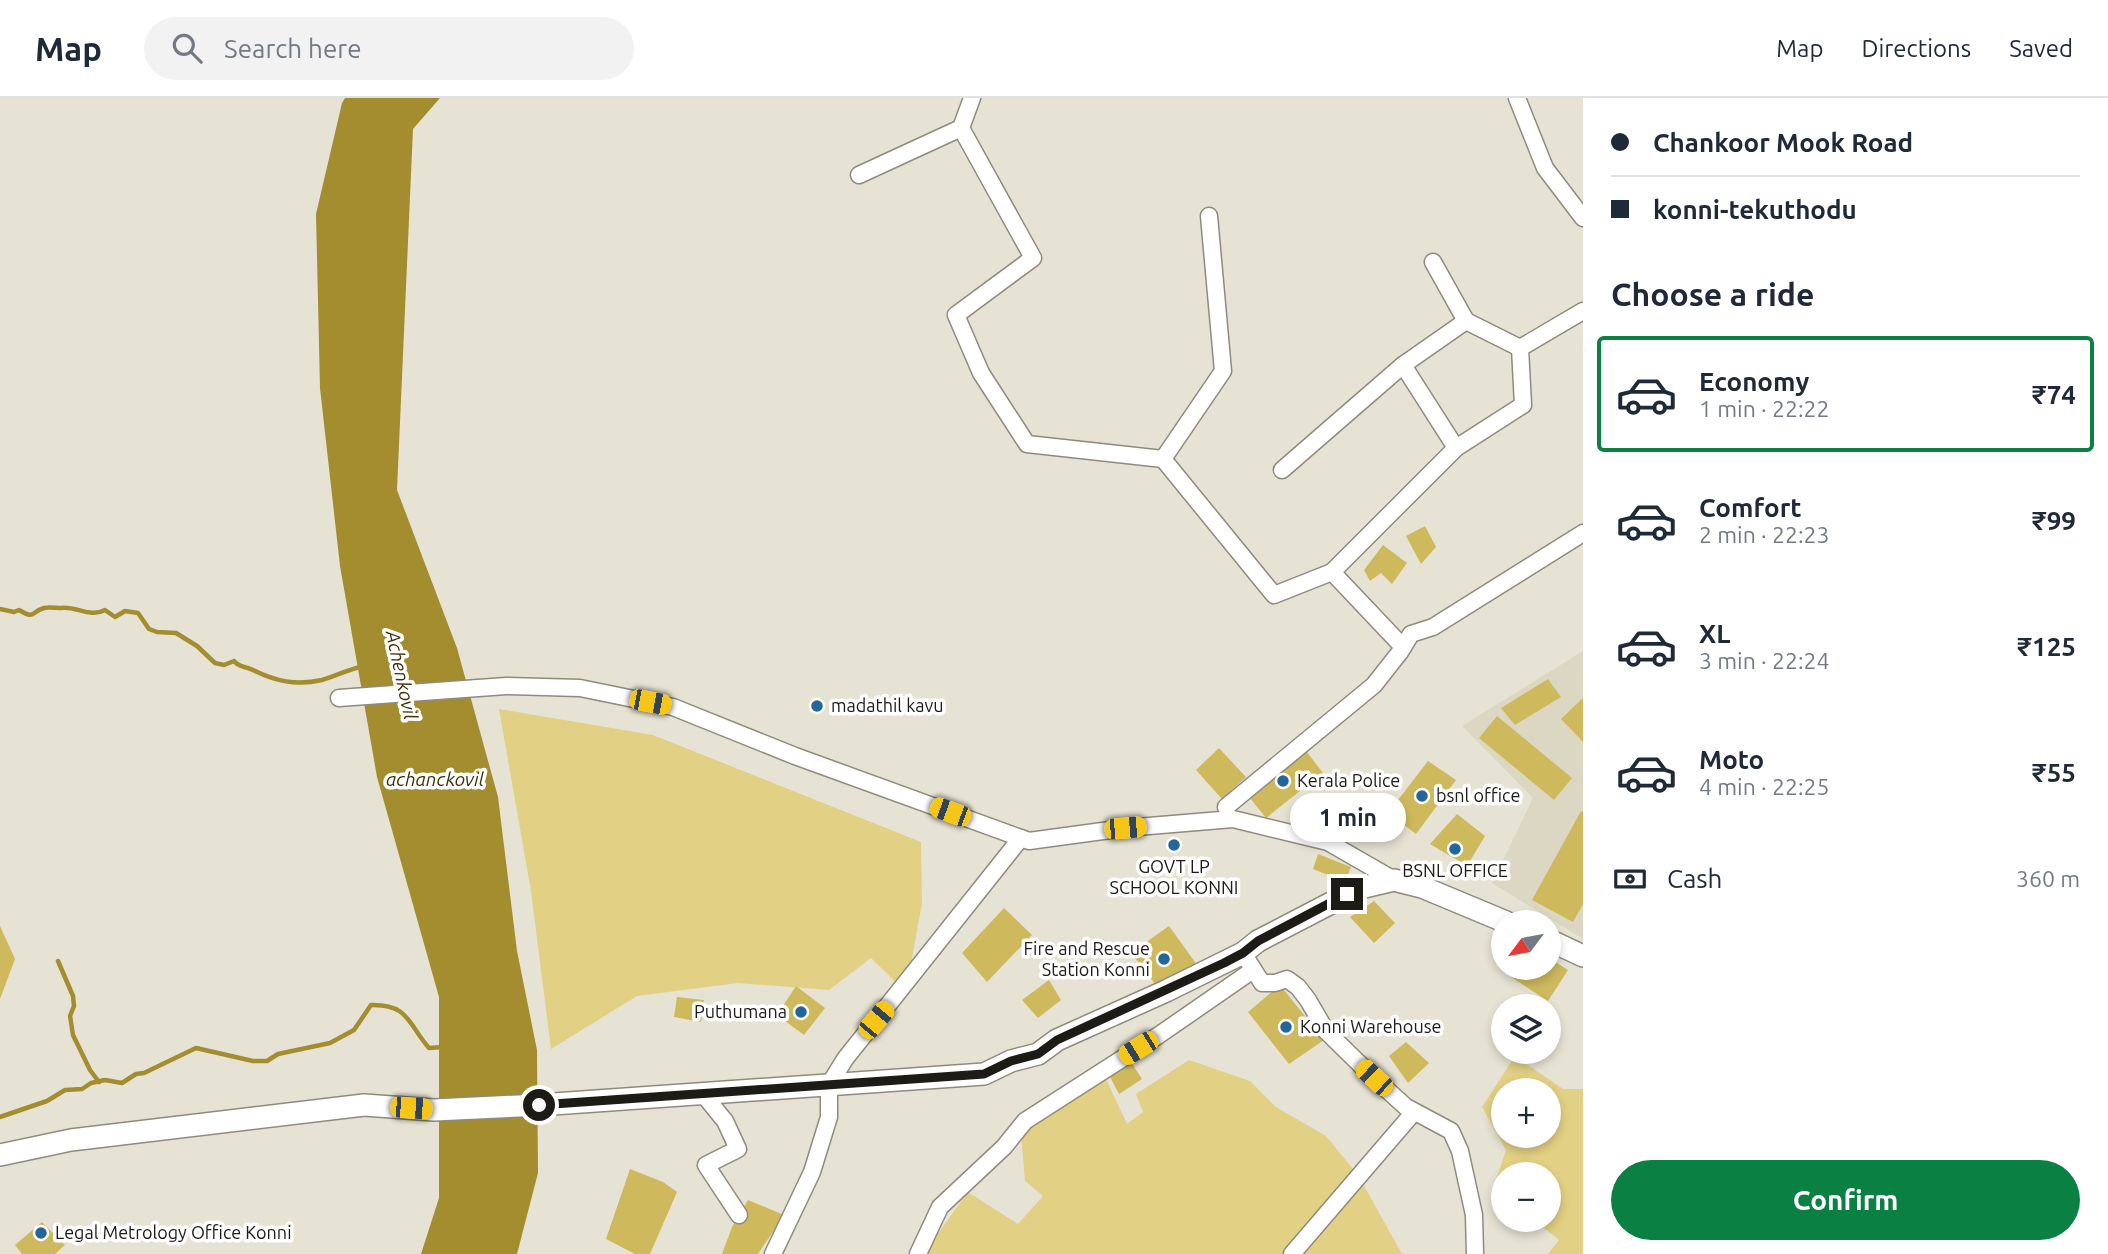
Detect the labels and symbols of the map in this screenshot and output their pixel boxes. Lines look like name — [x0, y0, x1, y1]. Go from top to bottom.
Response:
water label: Achenkovil — [382, 628, 422, 722]
car — [628, 688, 673, 716]
place label: madathil kavu — [831, 695, 944, 715]
marker: madathil kavu — [809, 698, 825, 714]
water label: achanckovil — [386, 768, 485, 790]
place label: Kerala Police — [1297, 770, 1400, 790]
marker: Kerala Police — [1275, 773, 1291, 789]
place label: bsnl office — [1436, 785, 1520, 805]
marker: bsnl office — [1414, 788, 1430, 804]
callout: 1 min — [1289, 792, 1405, 842]
car — [927, 795, 974, 829]
car — [1104, 816, 1147, 840]
marker: GOVT LP SCHOOL KONNI — [1166, 837, 1182, 853]
marker: BSNL OFFICE — [1447, 841, 1463, 857]
place label: GOVT LP SCHOOL KONNI — [1110, 856, 1238, 897]
place label: BSNL OFFICE — [1402, 860, 1508, 880]
route end — [1331, 878, 1363, 910]
north arrow — [1491, 910, 1561, 980]
place label: Fire and Rescue Station Konni — [1024, 938, 1150, 979]
marker: Fire and Rescue Station Konni — [1156, 951, 1172, 967]
car — [855, 997, 898, 1043]
place label: Puthumana — [694, 1001, 787, 1021]
marker: Puthumana — [793, 1004, 809, 1020]
place label: Konni Warehouse — [1300, 1016, 1441, 1036]
marker: Konni Warehouse — [1278, 1019, 1294, 1035]
car — [1115, 1028, 1162, 1068]
car — [1352, 1056, 1397, 1100]
route start — [523, 1089, 555, 1121]
car — [390, 1096, 433, 1120]
place label: Legal Metrology Office Konni — [55, 1222, 292, 1242]
marker: Legal Metrology Office Konni — [33, 1225, 49, 1241]

